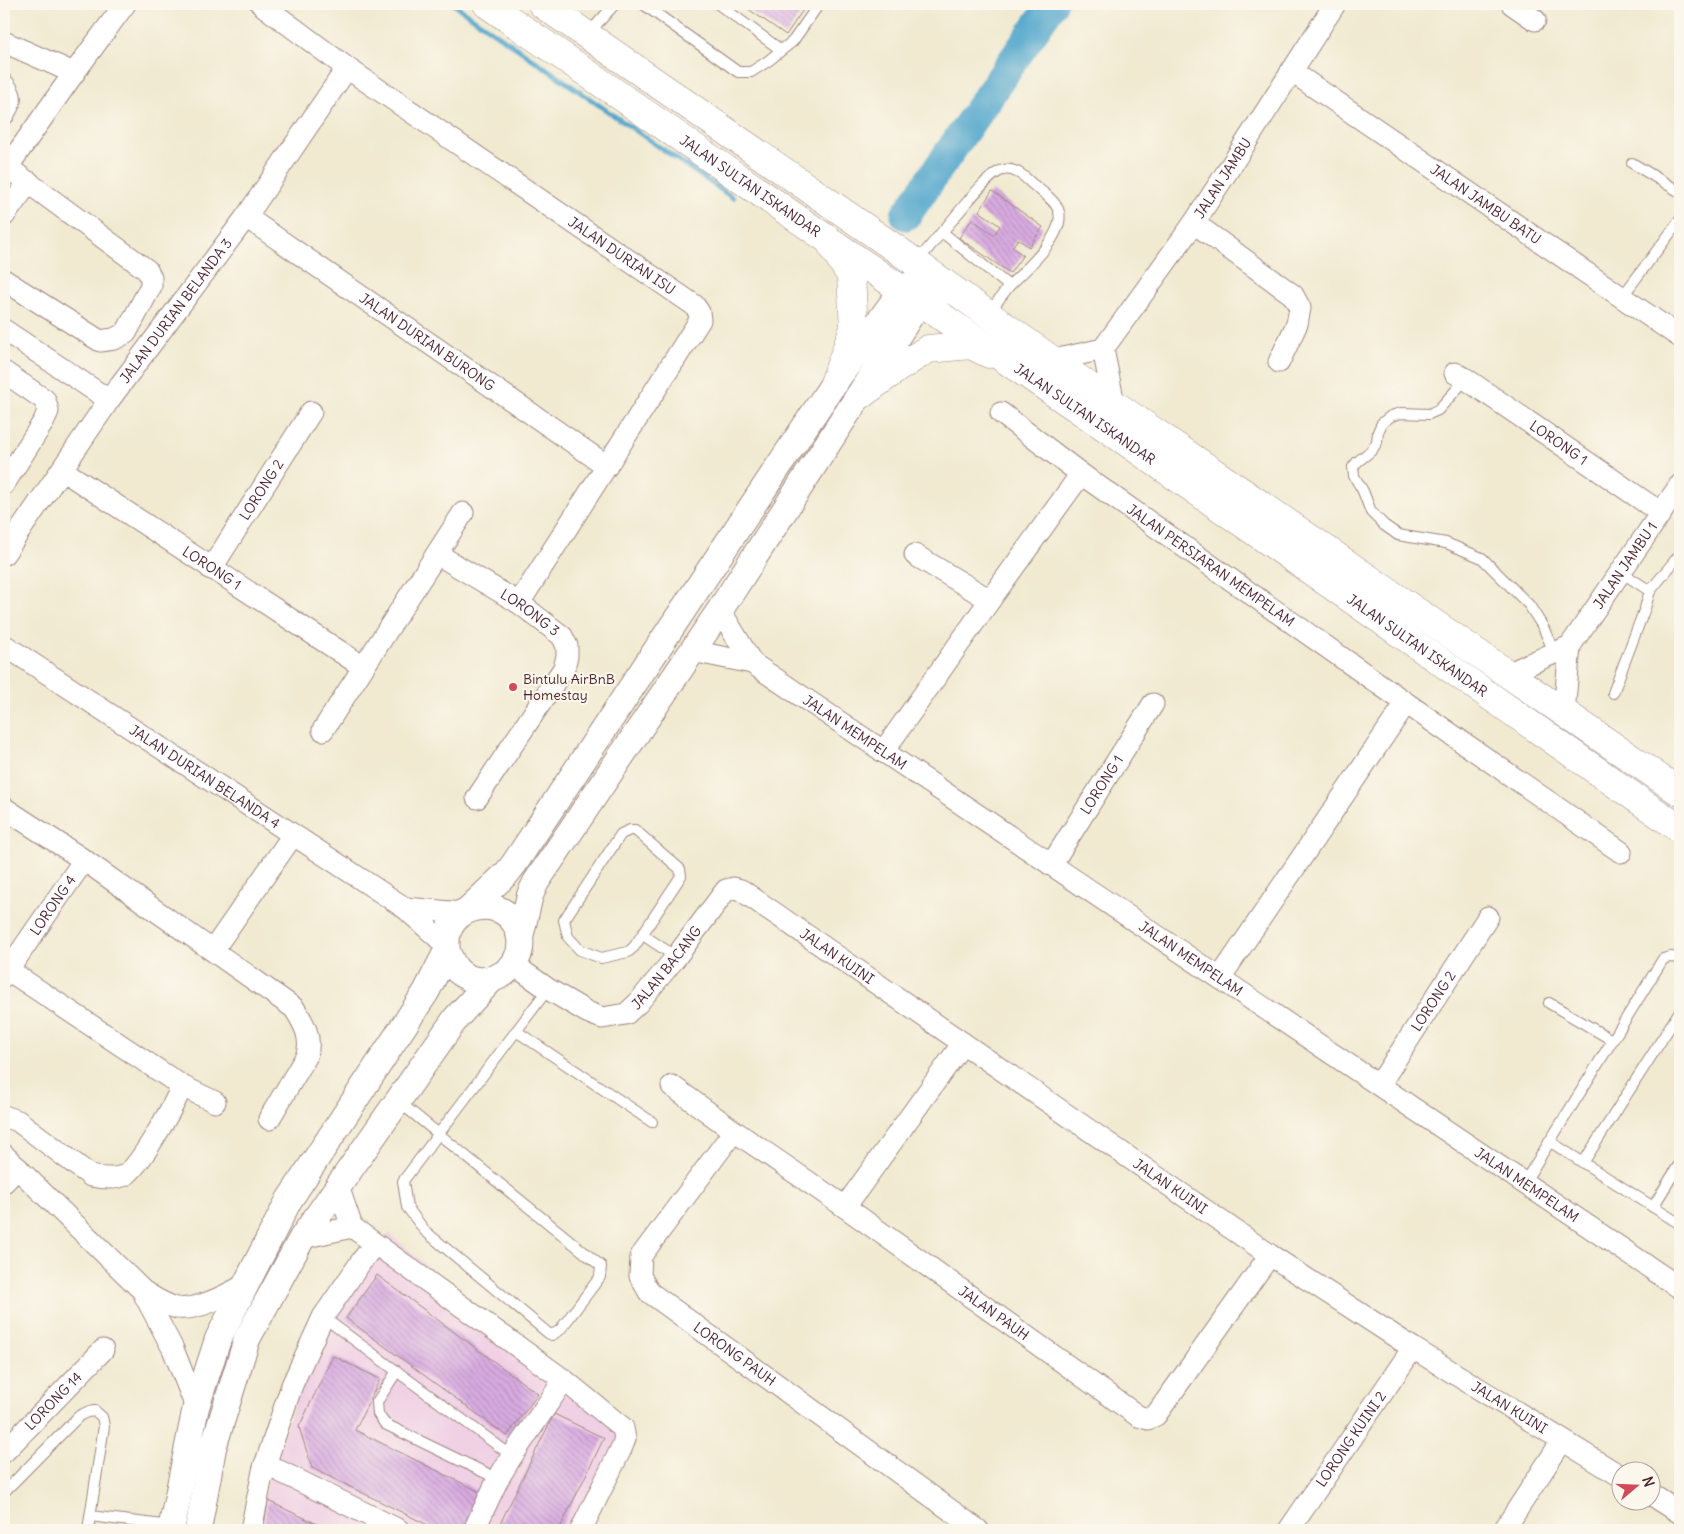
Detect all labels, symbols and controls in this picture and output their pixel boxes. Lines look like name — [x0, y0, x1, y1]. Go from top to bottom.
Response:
street label: JALAN SULTAN ISKANDAR — [676, 131, 824, 241]
street label: JALAN JAMBU — [1190, 134, 1255, 222]
street label: JALAN JAMBU BATU — [1427, 160, 1545, 248]
street label: JALAN DURIAN ISU — [565, 213, 679, 299]
street label: JALAN DURIAN BELANDA 3 — [116, 235, 236, 387]
street label: JALAN DURIAN BURONG — [356, 289, 498, 395]
street label: JALAN SULTAN ISKANDAR — [1011, 359, 1159, 469]
street label: LORONG 1 — [1526, 417, 1591, 469]
street label: LORONG 2 — [236, 456, 288, 523]
street label: JALAN PERSIARAN MEMPELAM — [1123, 500, 1298, 631]
street label: JALAN JAMBU 1 — [1589, 518, 1661, 612]
street label: LORONG 1 — [179, 542, 245, 594]
street label: LORONG 3 — [497, 585, 563, 640]
street label: JALAN SULTAN ISKANDAR — [1344, 590, 1491, 701]
place label: Bintulu AirBnB Homestay — [523, 670, 615, 704]
marker: Bintulu AirBnB Homestay — [507, 681, 519, 693]
street label: JALAN MEMPELAM — [799, 691, 910, 774]
street label: JALAN DURIAN BELANDA 4 — [126, 721, 283, 833]
street label: LORONG 1 — [1076, 752, 1127, 818]
street label: LORONG 4 — [26, 872, 80, 939]
street label: JALAN MEMPELAM — [1135, 917, 1246, 1000]
street label: JALAN BACANG — [628, 922, 705, 1013]
street label: JALAN KUINI — [796, 924, 877, 988]
street label: LORONG 2 — [1407, 967, 1460, 1035]
street label: JALAN MEMPELAM — [1471, 1143, 1582, 1226]
street label: JALAN KUINI — [1130, 1154, 1211, 1218]
street label: JALAN PAUH — [955, 1282, 1033, 1344]
street label: LORONG PAUH — [690, 1318, 779, 1390]
street label: LORONG 14 — [21, 1368, 86, 1434]
street label: JALAN KUINI — [1468, 1377, 1551, 1438]
street label: LORONG KUINI 2 — [1312, 1388, 1390, 1490]
north arrow — [1612, 1462, 1662, 1512]
text: N — [1638, 1474, 1658, 1489]

